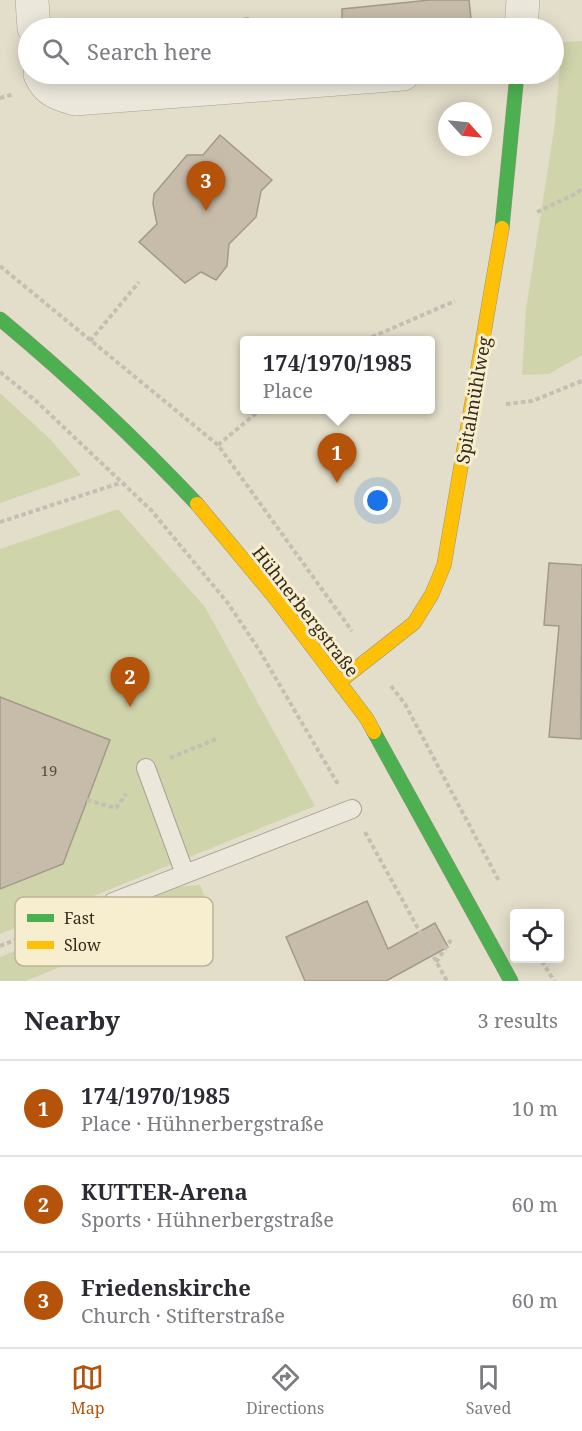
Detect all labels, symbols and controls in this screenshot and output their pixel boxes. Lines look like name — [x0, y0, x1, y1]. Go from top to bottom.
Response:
search box — [18, 18, 564, 84]
icon: search — [39, 35, 72, 68]
text: Search here — [87, 36, 212, 66]
north arrow — [438, 102, 492, 156]
pin: 3 — [186, 162, 226, 211]
street label: Spitalmühlweg — [450, 334, 496, 466]
popup — [240, 336, 435, 414]
text: 174/1970/1985 — [263, 347, 412, 377]
text: Place — [263, 377, 313, 404]
pin: 1 — [318, 434, 356, 483]
your location — [363, 486, 392, 515]
street label: Hühnerbergstraße — [247, 541, 365, 681]
pin: 2 — [110, 658, 150, 707]
house number: 19 — [41, 760, 57, 780]
legend — [15, 897, 213, 966]
text: Fast — [64, 907, 95, 929]
map controls — [510, 909, 564, 963]
button: locate — [510, 909, 564, 963]
text: Slow — [64, 934, 101, 956]
text: Nearby — [24, 1002, 120, 1038]
text: 3 results — [478, 1007, 558, 1034]
text: 174/1970/1985 — [81, 1080, 230, 1110]
text: 1 — [38, 1095, 49, 1122]
text: 10 m — [512, 1095, 558, 1122]
text: Place · Hühnerbergstraße — [81, 1110, 324, 1137]
text: KUTTER-Arena — [81, 1176, 248, 1206]
text: 2 — [38, 1191, 49, 1218]
text: 60 m — [512, 1191, 558, 1218]
text: Sports · Hühnerbergstraße — [81, 1206, 334, 1233]
text: Friedenskirche — [81, 1272, 251, 1302]
text: 3 — [38, 1287, 49, 1314]
text: 60 m — [512, 1287, 558, 1314]
text: Church · Stifterstraße — [81, 1302, 285, 1329]
tab: Map — [71, 1361, 105, 1419]
tab: Directions — [246, 1361, 324, 1419]
tab: Saved — [466, 1361, 511, 1419]

